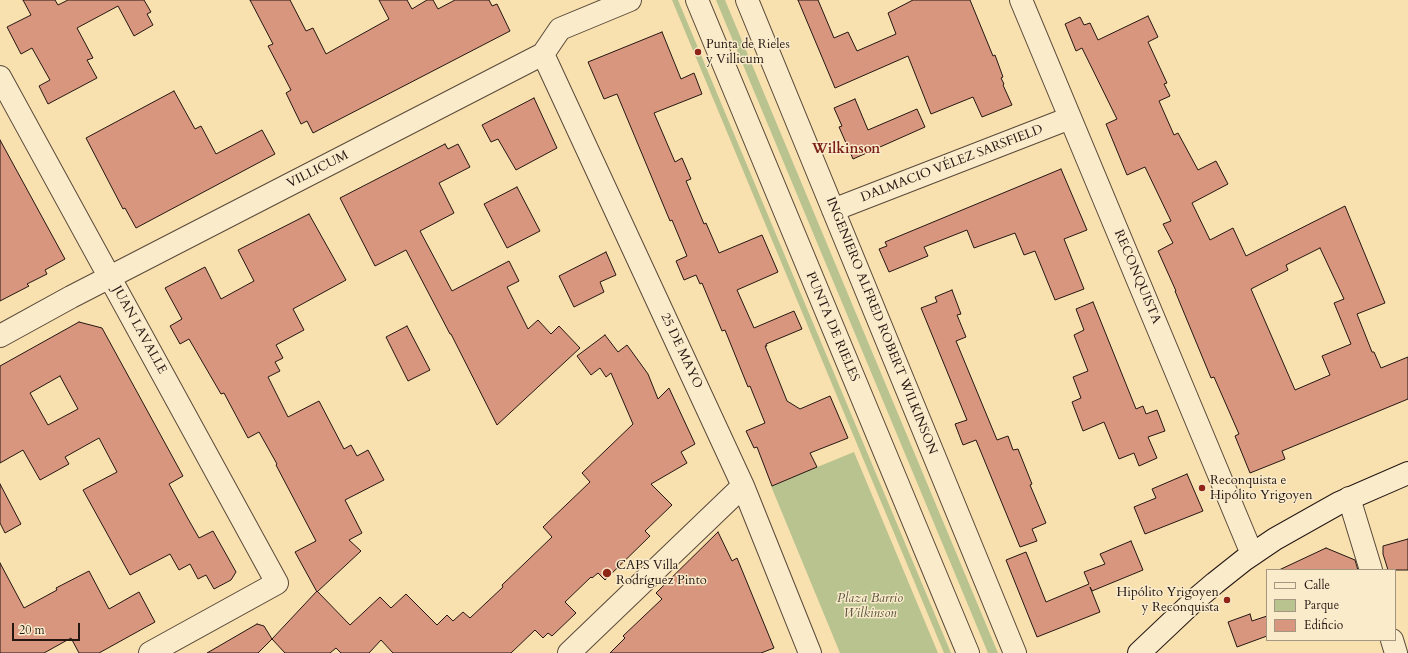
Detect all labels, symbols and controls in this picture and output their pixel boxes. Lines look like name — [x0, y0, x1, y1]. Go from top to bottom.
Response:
place label: Punta de Rieles y Villicum — [706, 37, 790, 68]
marker: Punta de Rieles y Villicum — [693, 47, 703, 57]
street label: DALMACIO VÉLEZ SARSFIELD — [859, 122, 1045, 206]
district label: Wilkinson — [812, 142, 880, 158]
street label: VILLICUM — [285, 148, 351, 192]
street label: INGENIERO ALFRED ROBERT WILKINSON — [822, 195, 940, 457]
street label: RECONQUISTA — [1110, 228, 1164, 326]
street label: PUNTA DE RIELES — [802, 270, 862, 384]
street label: JUAN LAVALLE — [108, 283, 170, 377]
street label: 25 DE MAYO — [657, 311, 705, 391]
place label: Reconquista e Hipólito Yrigoyen — [1210, 473, 1313, 504]
marker: Reconquista e Hipólito Yrigoyen — [1197, 483, 1207, 493]
place label: CAPS Villa Rodríguez Pinto — [616, 558, 707, 589]
marker: CAPS Villa Rodríguez Pinto — [601, 567, 613, 579]
legend — [1266, 569, 1396, 641]
text: Calle — [1304, 577, 1330, 593]
place label: Hipólito Yrigoyen y Reconquista — [1116, 585, 1219, 616]
park label: Plaza Barrio Wilkinson — [837, 591, 903, 622]
marker: Hipólito Yrigoyen y Reconquista — [1222, 595, 1232, 605]
text: Parque — [1304, 597, 1339, 613]
scale bar — [14, 615, 82, 641]
text: Edificio — [1304, 617, 1343, 633]
text: 20 m — [19, 622, 45, 638]

